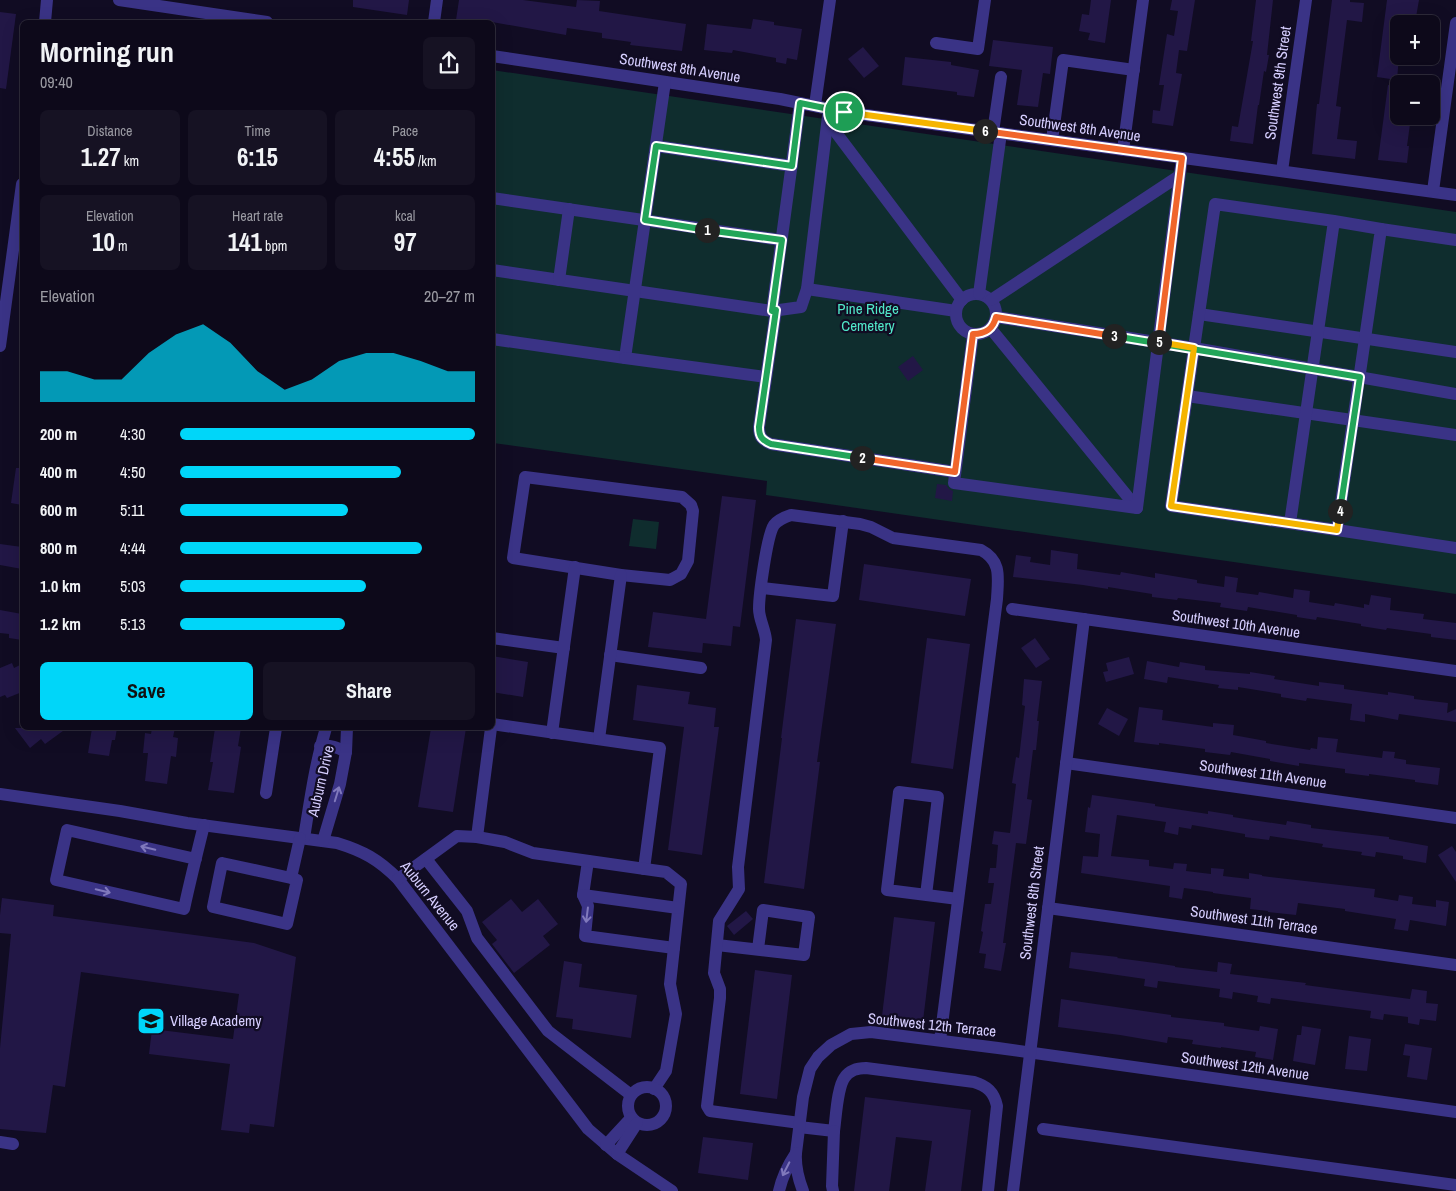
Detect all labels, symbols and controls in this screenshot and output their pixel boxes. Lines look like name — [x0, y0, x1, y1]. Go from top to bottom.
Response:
map controls — [1390, 15, 1440, 125]
button: + — [1390, 15, 1440, 65]
street label: Southwest 9th Street — [1259, 24, 1296, 141]
text: Morning run — [40, 33, 174, 71]
button: share — [423, 37, 475, 89]
street label: Southwest 8th Avenue — [618, 48, 742, 87]
text: 09:40 — [40, 71, 73, 93]
button: − — [1390, 75, 1440, 125]
pin — [823, 91, 865, 133]
icon: arrive — [830, 98, 858, 126]
street label: Southwest 8th Avenue — [1018, 109, 1142, 146]
pin: 6 — [972, 118, 998, 144]
text: Distance — [87, 122, 132, 140]
text: Time — [245, 122, 270, 140]
text: Pace — [392, 122, 418, 140]
text: 6 — [982, 122, 989, 140]
text: 1.27 — [81, 140, 121, 174]
text: 6:15 — [237, 140, 278, 174]
text: 4:55 — [374, 140, 415, 174]
text: km — [121, 152, 139, 170]
text: /km — [415, 152, 437, 170]
text: Elevation — [86, 207, 134, 225]
text: Heart rate — [232, 207, 283, 225]
text: kcal — [395, 207, 415, 225]
pin: 1 — [694, 218, 720, 242]
text: 1 — [704, 221, 711, 239]
text: 10 — [92, 225, 115, 259]
text: 141 — [228, 225, 262, 259]
text: 97 — [394, 225, 417, 259]
text: m — [115, 237, 128, 255]
text: bpm — [262, 237, 287, 255]
text: Elevation — [40, 285, 95, 307]
text: 20–27 m — [424, 285, 475, 307]
park label: Pine Ridge Cemetery — [837, 298, 899, 336]
pin: 3 — [1102, 324, 1126, 348]
text: 3 — [1111, 327, 1118, 345]
pin: 5 — [1146, 330, 1172, 354]
text: 5 — [1156, 333, 1163, 351]
text: 200 m — [40, 423, 77, 445]
text: 4:30 — [120, 423, 146, 445]
pin: 2 — [850, 446, 874, 470]
text: 2 — [859, 449, 866, 467]
text: 400 m — [40, 461, 77, 483]
text: 4:50 — [120, 461, 146, 483]
pin: 4 — [1328, 498, 1352, 524]
text: 600 m — [40, 499, 77, 521]
text: 5:11 — [120, 499, 145, 521]
text: 4 — [1337, 502, 1344, 520]
text: 800 m — [40, 537, 77, 559]
text: 4:44 — [120, 537, 146, 559]
text: 1.0 km — [40, 575, 81, 597]
text: 5:03 — [120, 575, 146, 597]
street label: Southwest 10th Avenue — [1171, 604, 1302, 643]
text: 1.2 km — [40, 613, 81, 635]
text: 5:13 — [120, 613, 146, 635]
button: Save — [40, 662, 253, 720]
button: Share — [263, 662, 475, 720]
street label: Auburn Drive — [302, 743, 339, 820]
street label: Southwest 11th Avenue — [1198, 754, 1328, 793]
one-way arrow — [332, 787, 342, 803]
one-way arrow — [141, 843, 157, 853]
street label: Southwest 8th Street — [1014, 844, 1049, 961]
street label: Auburn Avenue — [395, 856, 465, 935]
one-way arrow — [95, 887, 111, 896]
street label: Southwest 11th Terrace — [1189, 900, 1319, 939]
one-way arrow — [582, 907, 592, 923]
school or university icon: Village Academy — [136, 1006, 166, 1036]
street label: Southwest 12th Terrace — [867, 1007, 997, 1042]
place label: Village Academy — [170, 1010, 262, 1031]
street label: Southwest 12th Avenue — [1180, 1046, 1311, 1085]
one-way arrow — [781, 1161, 790, 1176]

